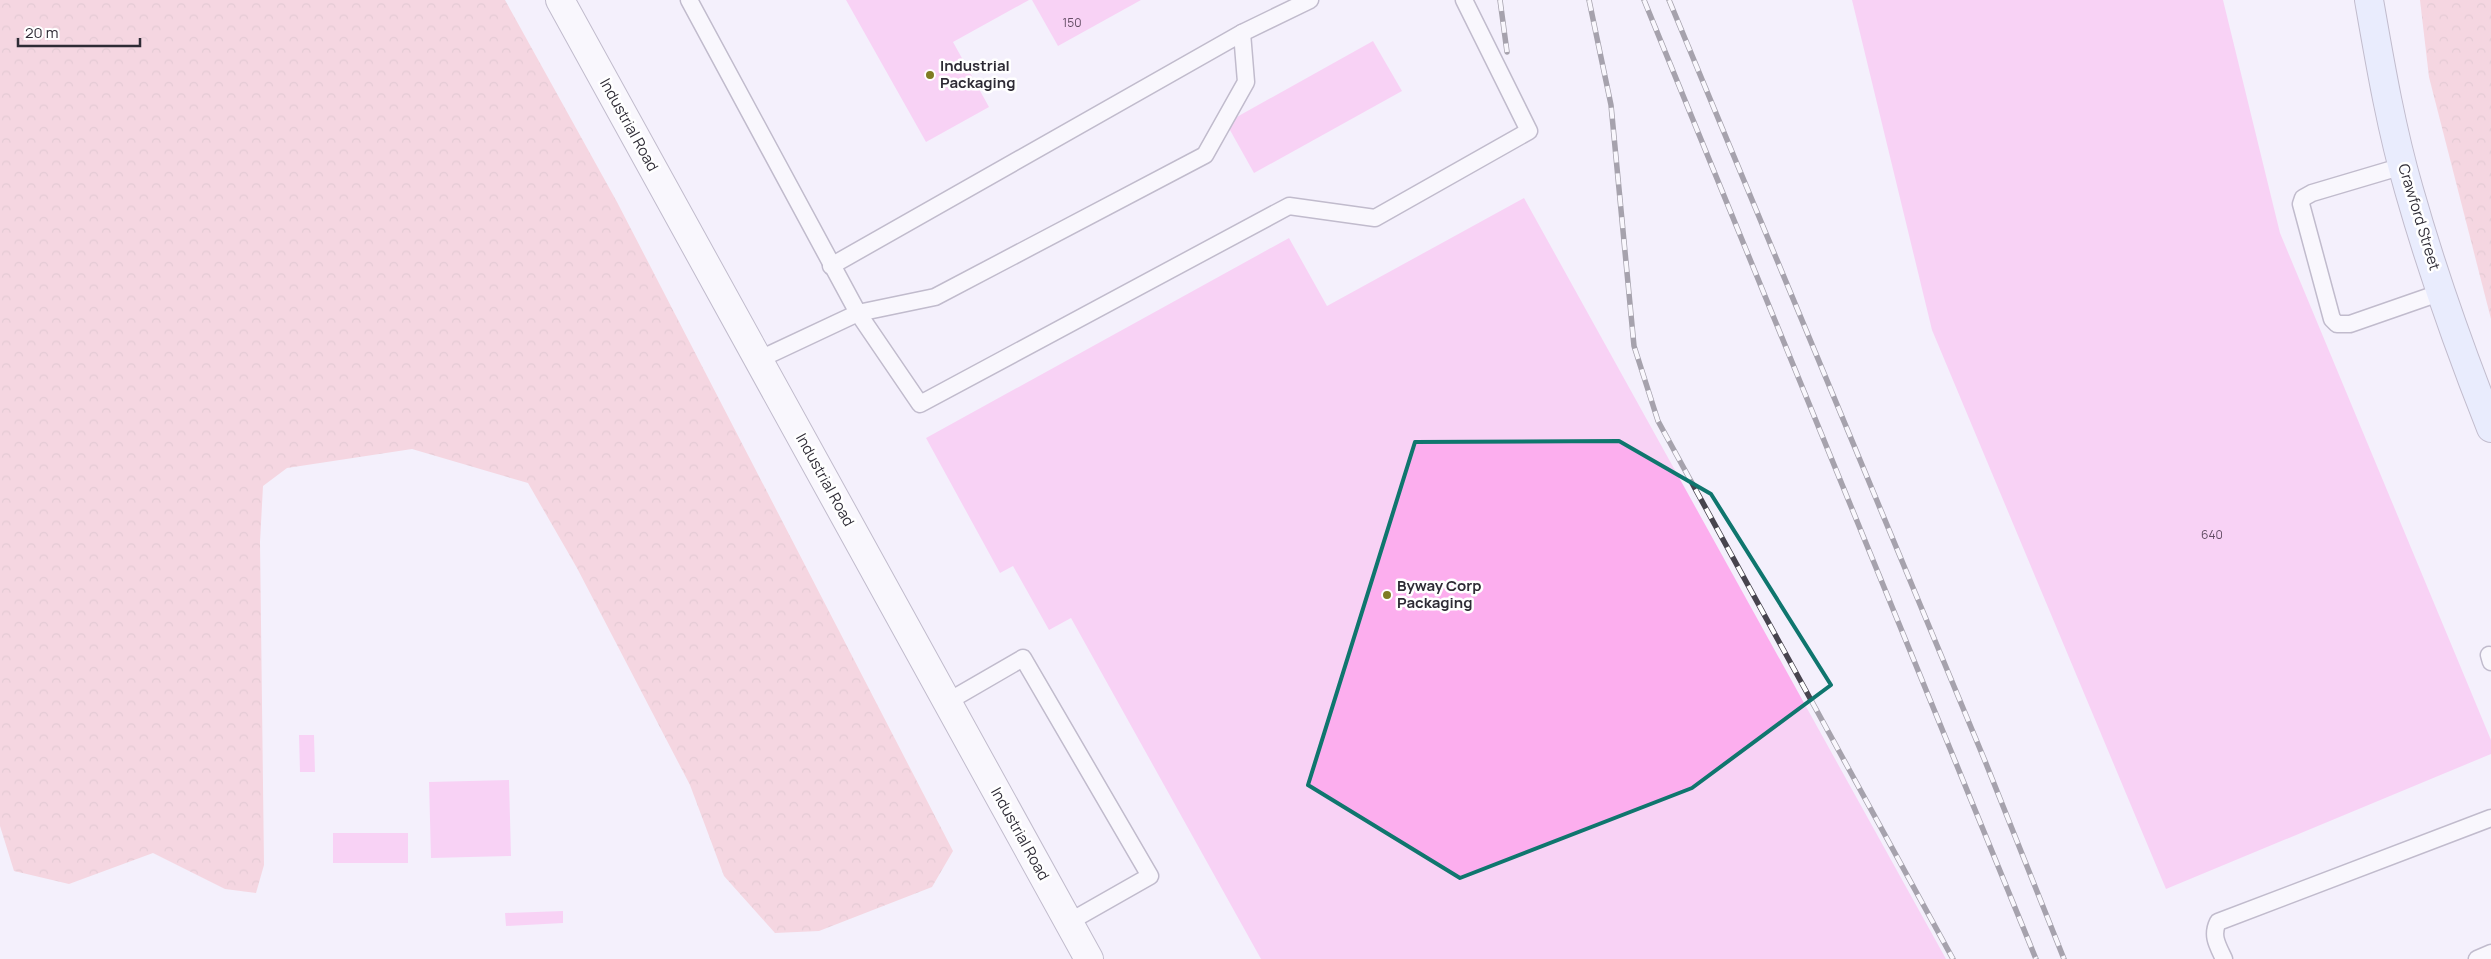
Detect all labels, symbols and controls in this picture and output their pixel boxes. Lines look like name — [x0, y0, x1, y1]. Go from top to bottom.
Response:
house number: 150 — [1063, 14, 1081, 31]
scale bar — [18, 15, 140, 47]
text: 20 m — [25, 22, 58, 43]
place label: Industrial Packaging — [940, 55, 1015, 93]
marker: Industrial Packaging — [924, 69, 936, 81]
street label: Industrial Road — [595, 74, 664, 175]
street label: Crawford Street — [2393, 161, 2446, 273]
street label: Industrial Road — [791, 429, 860, 530]
house number: 640 — [2201, 526, 2223, 543]
place label: Byway Corp Packaging — [1397, 575, 1482, 613]
marker: Byway Corp Packaging — [1381, 589, 1393, 601]
street label: Industrial Road — [986, 783, 1055, 884]

